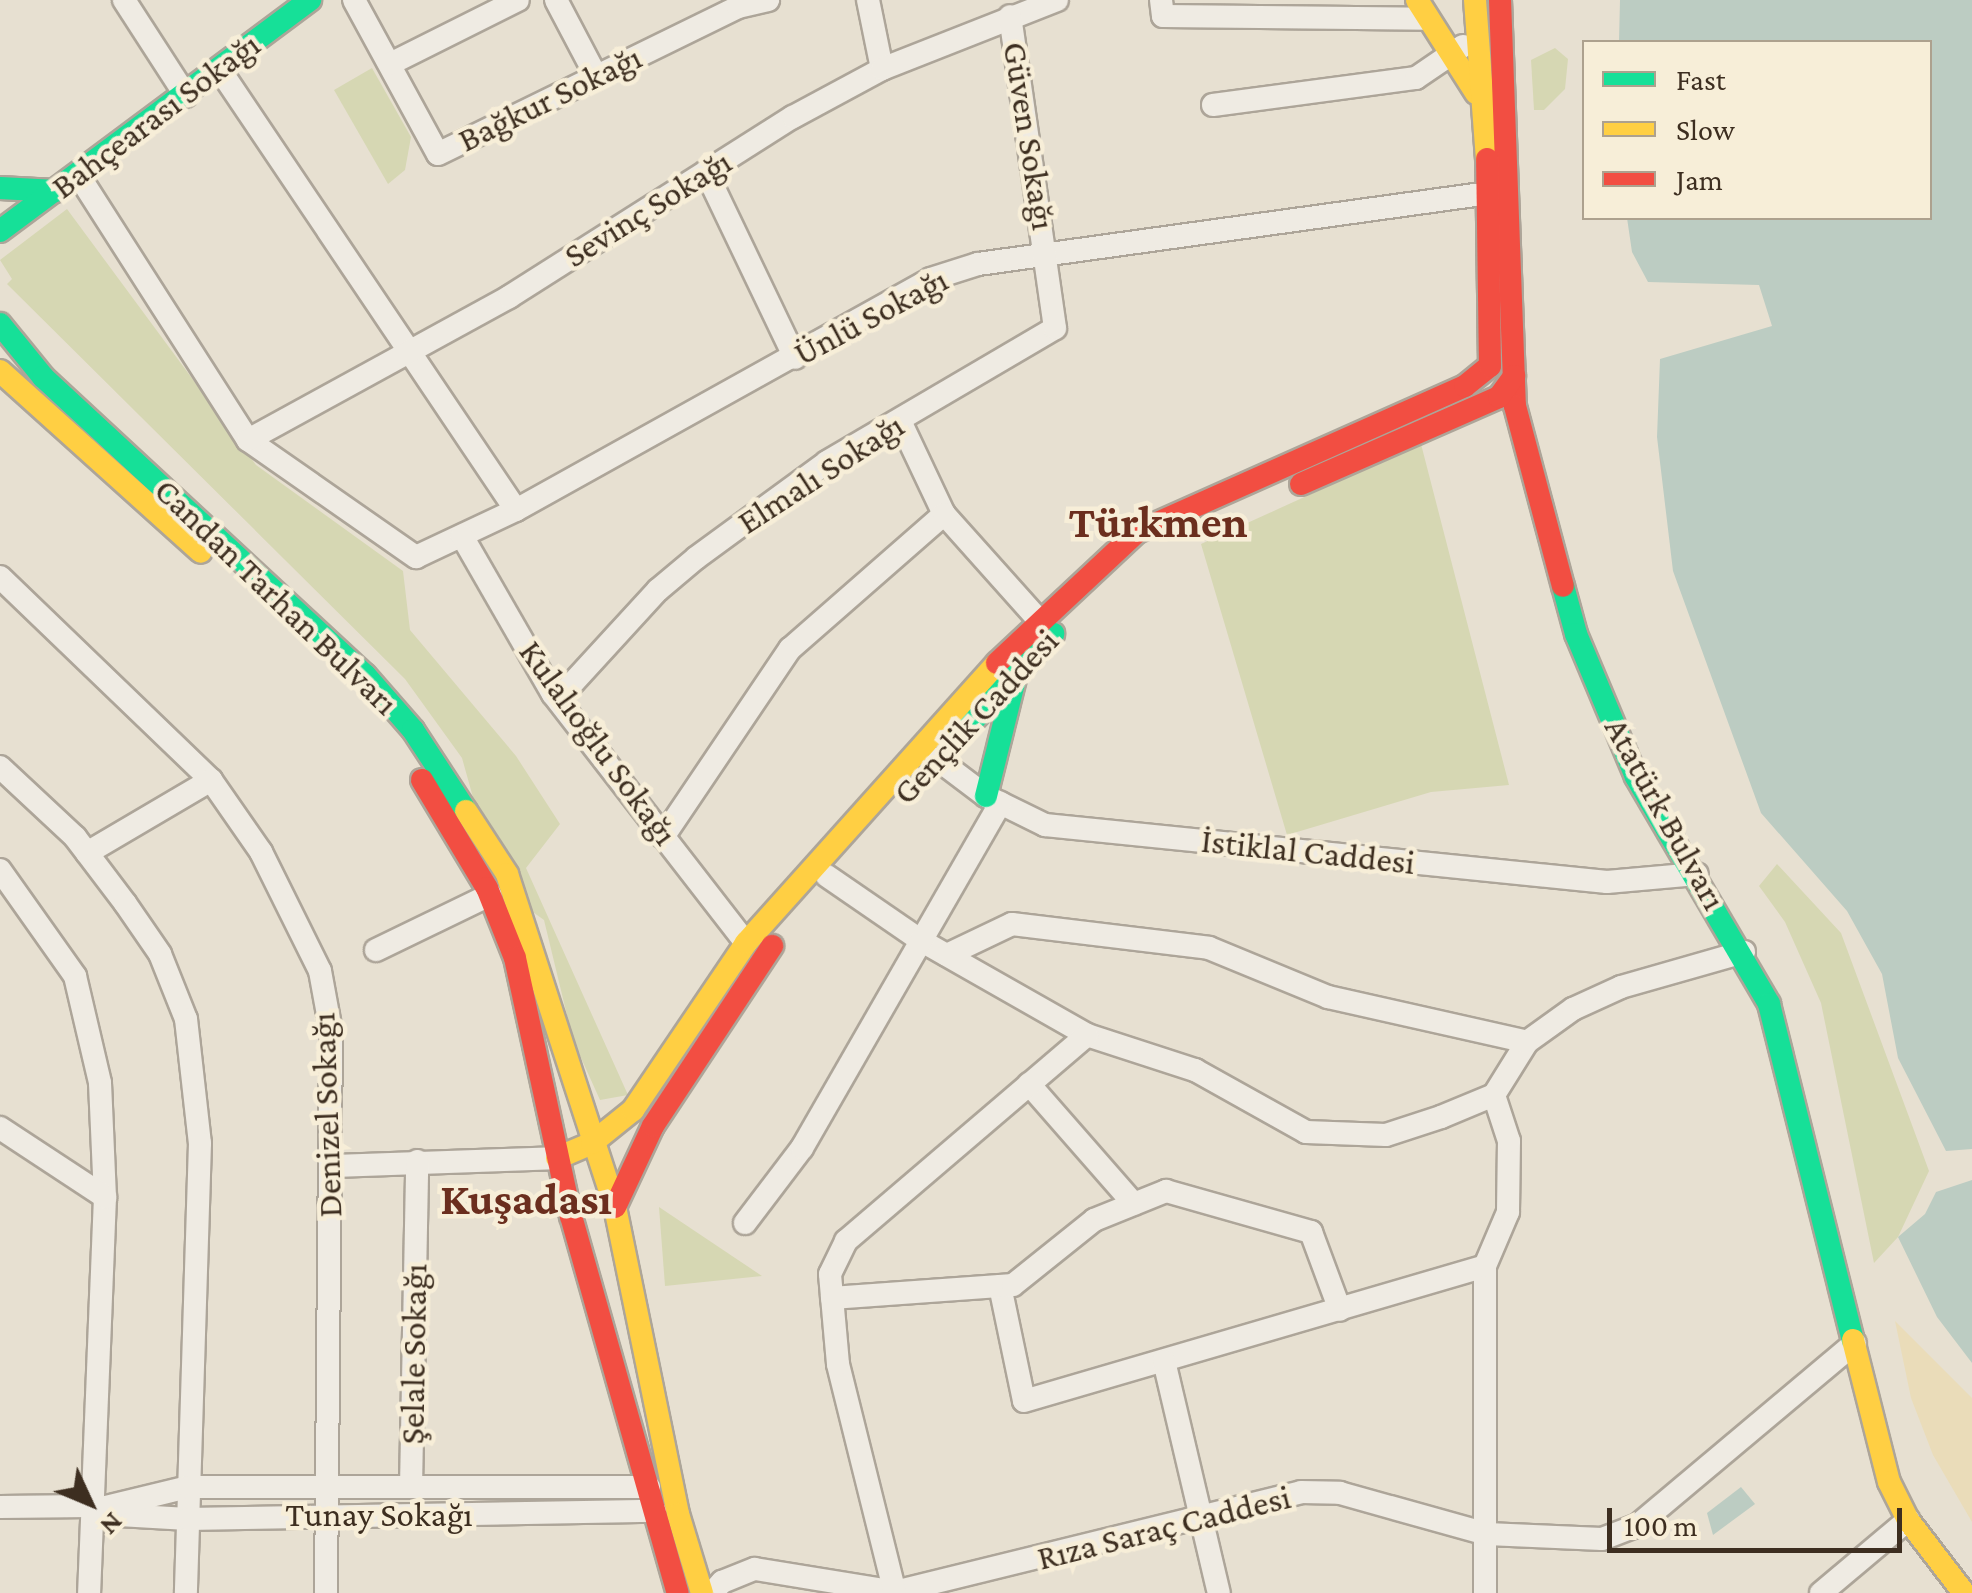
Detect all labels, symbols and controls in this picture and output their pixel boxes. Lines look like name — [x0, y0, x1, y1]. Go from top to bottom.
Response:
street label: Bahçearası Sokağı — [44, 24, 268, 208]
street label: Bağkur Sokağı — [451, 37, 649, 161]
street label: Güven Sokağı — [993, 39, 1065, 233]
legend — [1582, 40, 1932, 220]
text: Fast — [1676, 63, 1726, 96]
text: Slow — [1676, 113, 1735, 146]
street label: Sevinç Sokağı — [557, 141, 739, 277]
text: Jam — [1676, 163, 1723, 196]
street label: Ünlü Sokağı — [787, 259, 955, 375]
street label: Elmalı Sokağı — [730, 405, 912, 543]
street label: Candan Tarhan Bulvarı — [145, 470, 407, 724]
district label: Türkmen — [1068, 496, 1248, 550]
street label: Gençlik Caddesi — [884, 621, 1068, 813]
street label: Kulalıoğlu Sokağı — [510, 632, 686, 854]
street label: Atatürk Bulvarı — [1595, 711, 1735, 917]
street label: İstiklal Caddesi — [1199, 820, 1417, 884]
street label: Denizel Sokağı — [302, 1012, 352, 1218]
district label: Kuşadası — [440, 1173, 612, 1227]
street label: Şelale Sokağı — [391, 1263, 437, 1445]
north arrow — [40, 1453, 140, 1553]
street label: Rıza Saraç Caddesi — [1033, 1476, 1295, 1580]
scale bar — [1612, 1488, 1907, 1550]
street label: Tunay Sokağı — [285, 1494, 473, 1536]
text: N — [94, 1507, 130, 1542]
text: 100 m — [1624, 1509, 1698, 1542]

